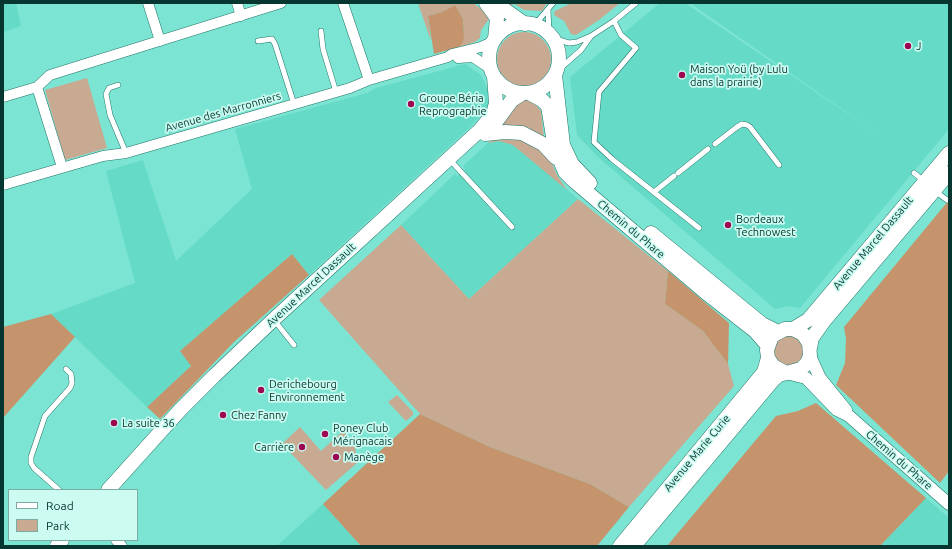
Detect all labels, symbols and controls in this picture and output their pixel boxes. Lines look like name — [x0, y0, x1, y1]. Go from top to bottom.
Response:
place label: J — [916, 39, 921, 53]
marker: J — [903, 41, 913, 51]
place label: Maison Yoü (by Lulu dans la prairie) — [690, 62, 788, 88]
marker: Maison Yoü (by Lulu dans la prairie) — [677, 70, 687, 80]
street label: Avenue des Marronniers — [164, 89, 282, 135]
place label: Groupe Béria Reprographie — [419, 91, 487, 117]
marker: Groupe Béria Reprographie — [406, 99, 416, 109]
street label: Avenue Marcel Dassault — [830, 194, 916, 292]
street label: Chemin du Phare — [595, 197, 667, 261]
place label: Bordeaux Technowest — [736, 212, 795, 238]
marker: Bordeaux Technowest — [723, 220, 733, 230]
street label: Avenue Marcel Dassault — [263, 240, 359, 330]
place label: Derichebourg Environnement — [269, 377, 345, 403]
marker: Derichebourg Environnement — [256, 385, 266, 395]
place label: Chez Fanny — [231, 408, 286, 422]
marker: Chez Fanny — [218, 410, 228, 420]
street label: Avenue Marie Curie — [661, 412, 733, 494]
place label: La suite 36 — [122, 416, 175, 430]
marker: La suite 36 — [109, 418, 119, 428]
place label: Poney Club Mérignacais — [333, 421, 392, 447]
street label: Chemin du Phare — [863, 427, 935, 493]
marker: Poney Club Mérignacais — [320, 429, 330, 439]
place label: Carrière — [254, 440, 294, 454]
marker: Carrière — [297, 442, 307, 452]
place label: Manège — [344, 450, 384, 464]
marker: Manège — [331, 452, 341, 462]
legend — [8, 489, 138, 541]
text: Road — [46, 499, 74, 512]
text: Park — [46, 519, 70, 532]

